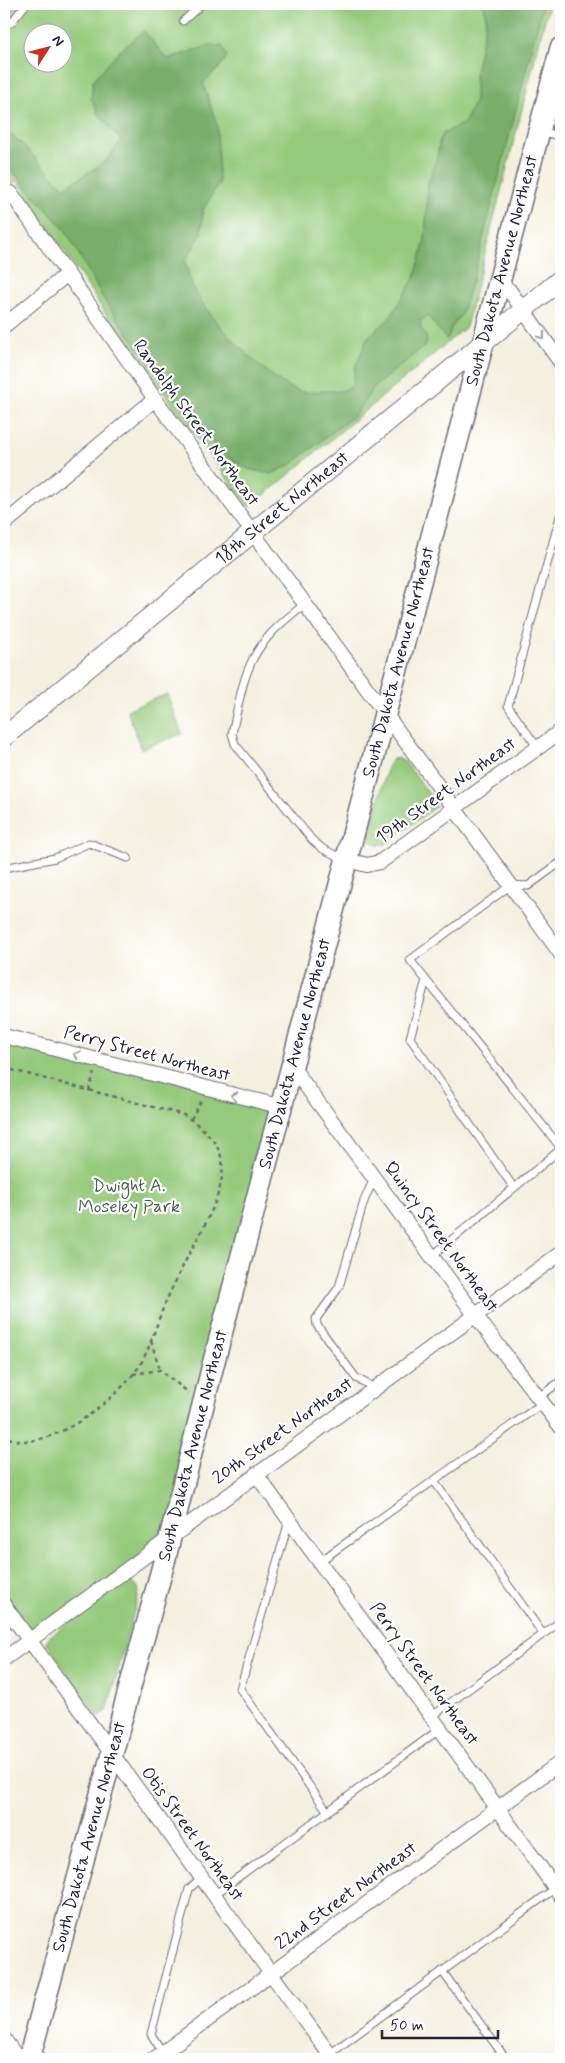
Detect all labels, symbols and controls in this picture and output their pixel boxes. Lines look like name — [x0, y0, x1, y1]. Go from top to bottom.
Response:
north arrow — [22, 22, 72, 72]
text: N — [48, 32, 68, 50]
street label: South Dakota Avenue Northeast — [460, 152, 544, 389]
one-way arrow — [536, 330, 545, 340]
street label: Randolph Street Northeast — [127, 335, 265, 512]
street label: 18th Street Northeast — [210, 446, 355, 571]
street label: South Dakota Avenue Northeast — [357, 543, 441, 780]
street label: 19th Street Northeast — [371, 732, 521, 850]
street label: South Dakota Avenue Northeast — [253, 935, 337, 1172]
street label: Perry Street Northeast — [61, 1020, 233, 1088]
one-way arrow — [72, 1050, 81, 1061]
one-way arrow — [231, 1091, 239, 1101]
street label: Quincy Street Northeast — [378, 1157, 504, 1318]
park label: Dwight A. Moseley Park — [78, 1174, 180, 1219]
street label: South Dakota Avenue Northeast — [153, 1327, 234, 1564]
street label: 20th Street Northeast — [208, 1372, 358, 1490]
street label: Perry Street Northeast — [364, 1598, 484, 1751]
street label: South Dakota Avenue Northeast — [46, 1718, 132, 1955]
street label: Otis Street Northeast — [135, 1762, 249, 1907]
street label: 22nd Street Northeast — [270, 1836, 422, 1956]
scale bar — [382, 2008, 499, 2040]
text: 50 m — [390, 2016, 424, 2036]

